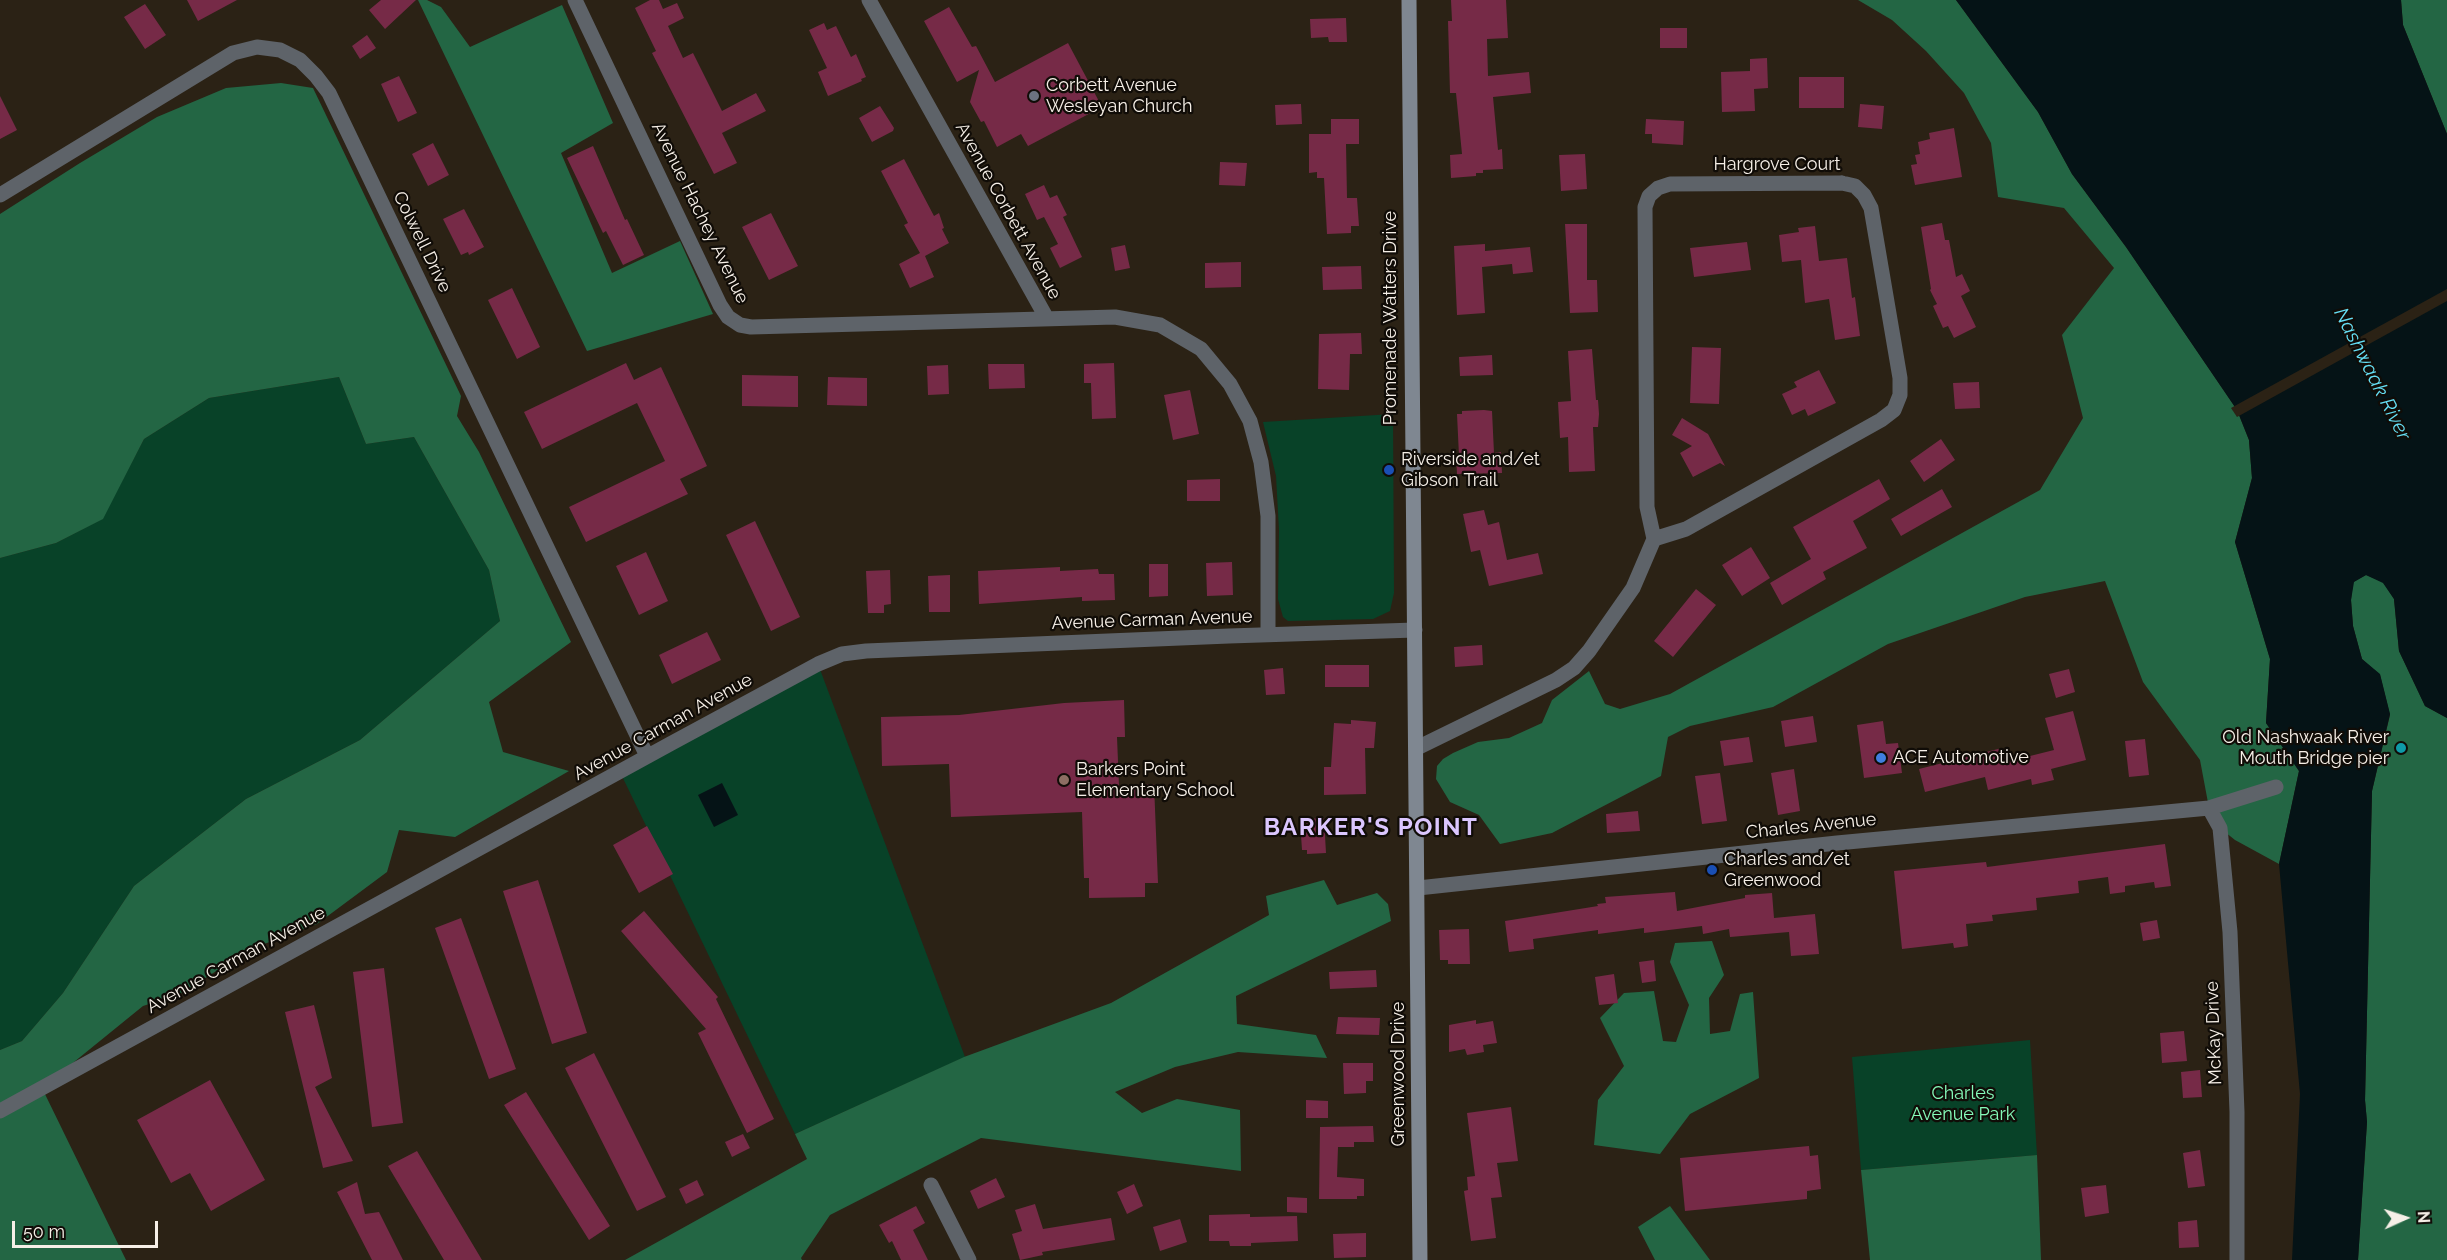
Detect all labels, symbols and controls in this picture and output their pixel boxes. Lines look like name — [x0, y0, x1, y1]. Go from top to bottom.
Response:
place label: Corbett Avenue Wesleyan Church — [1046, 75, 1192, 118]
marker: Corbett Avenue Wesleyan Church — [1027, 89, 1041, 103]
street label: Avenue Hachey Avenue — [647, 119, 753, 307]
street label: Avenue Corbett Avenue — [950, 119, 1066, 303]
street label: Hargrove Court — [1713, 154, 1841, 176]
street label: Colwell Drive — [388, 188, 456, 296]
street label: Promenade Watters Drive — [1380, 211, 1402, 425]
water label: Nashwaak River — [2328, 304, 2416, 444]
place label: Riverside and/et Gibson Trail — [1401, 449, 1540, 492]
marker: Riverside and/et Gibson Trail — [1382, 463, 1396, 477]
street label: Avenue Carman Avenue — [1051, 606, 1253, 634]
street label: Avenue Carman Avenue — [570, 669, 756, 785]
place label: Old Nashwaak River Mouth Bridge pier — [2222, 727, 2389, 770]
marker: Old Nashwaak River Mouth Bridge pier — [2394, 741, 2408, 755]
place label: ACE Automotive — [1893, 747, 2029, 769]
marker: ACE Automotive — [1874, 751, 1888, 765]
place label: Barkers Point Elementary School — [1076, 759, 1234, 802]
marker: Barkers Point Elementary School — [1057, 773, 1071, 787]
street label: Charles Avenue — [1745, 808, 1877, 844]
district label: BARKER'S POINT — [1264, 814, 1478, 842]
place label: Charles and/et Greenwood — [1724, 849, 1850, 892]
marker: Charles and/et Greenwood — [1705, 863, 1719, 877]
street label: Avenue Carman Avenue — [143, 902, 329, 1018]
street label: McKay Drive — [2201, 981, 2227, 1085]
street label: Greenwood Drive — [1388, 1002, 1410, 1146]
park label: Charles Avenue Park — [1911, 1083, 2015, 1126]
north arrow — [2375, 1188, 2435, 1248]
scale bar — [15, 1209, 160, 1247]
text: N — [2414, 1210, 2433, 1224]
text: 50 m — [23, 1221, 65, 1242]

